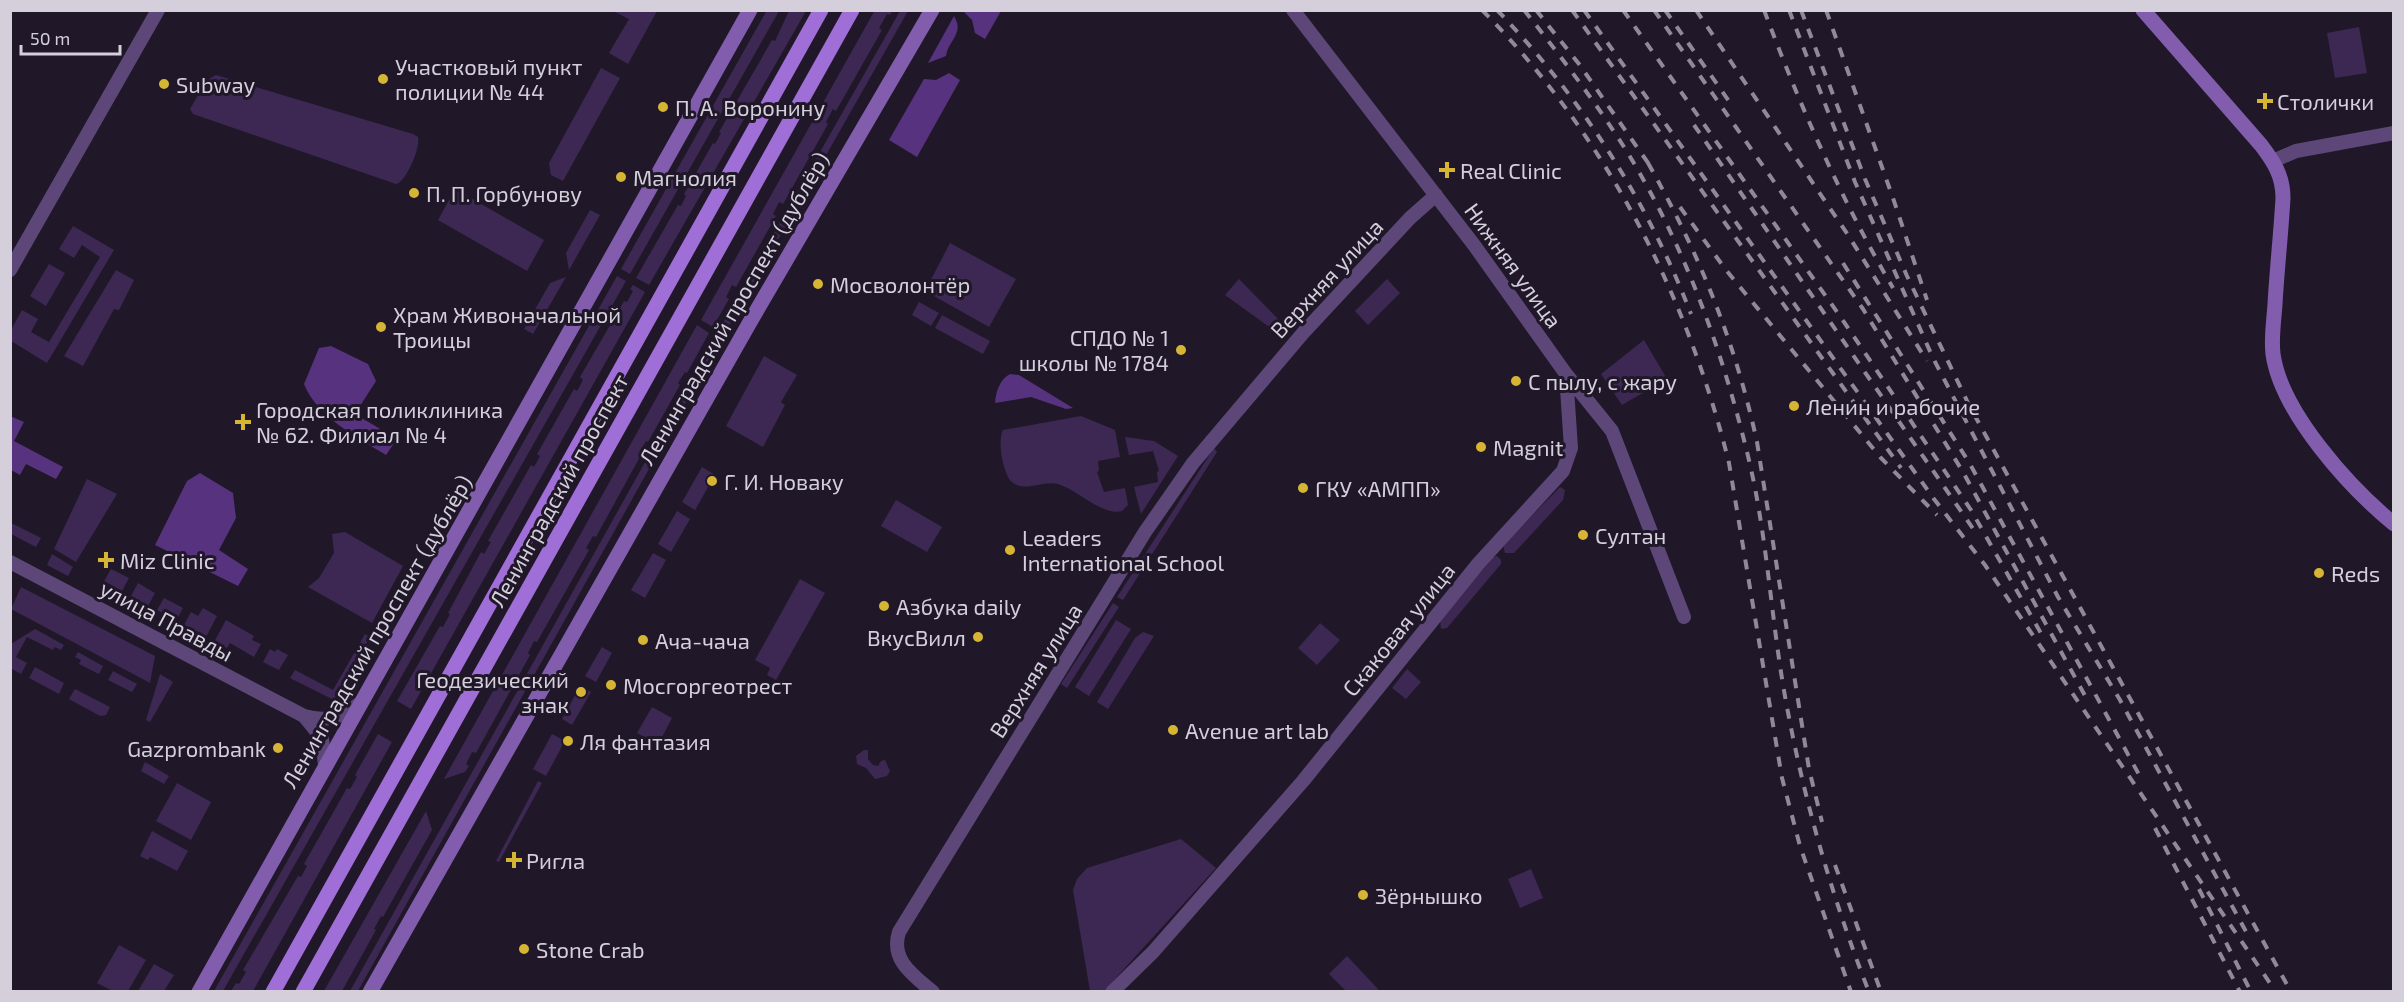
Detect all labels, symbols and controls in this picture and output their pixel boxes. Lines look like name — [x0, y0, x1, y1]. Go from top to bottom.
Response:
scale bar — [21, 18, 120, 56]
text: 50 m — [30, 27, 70, 49]
place label: Участковый пункт полиции № 44 — [395, 53, 583, 104]
place label: Subway — [176, 71, 255, 97]
marker: Участковый пункт полиции № 44 — [376, 72, 390, 86]
marker: Subway — [157, 77, 171, 91]
place label: Столички — [2277, 88, 2374, 114]
place label: П. А. Воронину — [675, 94, 825, 121]
marker: Столички — [2258, 94, 2272, 108]
marker: П. А. Воронину — [656, 100, 670, 114]
street label: Ленинградский проспект (дублёр) — [633, 147, 834, 470]
place label: Real Clinic — [1460, 157, 1562, 183]
marker: Real Clinic — [1438, 161, 1456, 179]
place label: Магнолия — [633, 164, 737, 190]
marker: Магнолия — [614, 170, 628, 184]
place label: П. П. Горбунову — [426, 180, 582, 207]
marker: П. П. Горбунову — [407, 186, 421, 200]
street label: Нижняя улица — [1459, 197, 1568, 333]
street label: Верхняя улица — [1264, 213, 1388, 344]
place label: Мосволонтёр — [830, 271, 970, 297]
marker: Мосволонтёр — [811, 277, 825, 291]
place label: Храм Живоначальной Троицы — [393, 301, 621, 352]
marker: Храм Живоначальной Троицы — [374, 320, 388, 334]
place label: СПДО № 1 школы № 1784 — [1019, 324, 1169, 375]
marker: СПДО № 1 школы № 1784 — [1174, 343, 1188, 357]
place label: С пылу, с жару — [1528, 368, 1677, 395]
street label: Ленинградский проспект — [483, 369, 633, 611]
marker: С пылу, с жару — [1509, 374, 1523, 388]
place label: Ленин и рабочие — [1806, 393, 1980, 419]
place label: Городская поликлиника № 62. Филиал № 4 — [256, 396, 503, 447]
marker: Ленин и рабочие — [1787, 399, 1801, 413]
marker: Городская поликлиника № 62. Филиал № 4 — [234, 413, 252, 431]
place label: Magnit — [1493, 434, 1563, 460]
marker: Magnit — [1474, 440, 1488, 454]
place label: Г. И. Новаку — [724, 468, 844, 495]
street label: Ленинградский проспект (дублёр) — [276, 470, 477, 793]
marker: Г. И. Новаку — [705, 474, 719, 488]
place label: ГКУ «АМПП» — [1315, 475, 1441, 501]
marker: ГКУ «АМПП» — [1296, 481, 1310, 495]
place label: Султан — [1595, 522, 1666, 549]
place label: Leaders International School — [1022, 524, 1224, 575]
marker: Султан — [1576, 528, 1590, 542]
marker: Leaders International School — [1003, 543, 1017, 557]
place label: Miz Clinic — [120, 547, 214, 573]
marker: Miz Clinic — [97, 551, 115, 569]
street label: Скаковая улица — [1336, 557, 1460, 701]
place label: Reds — [2331, 560, 2380, 586]
marker: Reds — [2312, 566, 2326, 580]
street label: улица Правды — [96, 574, 238, 667]
place label: Азбука daily — [896, 593, 1022, 620]
street label: Верхняя улица — [983, 598, 1087, 742]
marker: Азбука daily — [877, 599, 891, 613]
place label: ВкусВилл — [867, 624, 966, 651]
place label: Ача-чача — [655, 627, 750, 653]
marker: ВкусВилл — [971, 630, 985, 644]
marker: Ача-чача — [636, 633, 650, 647]
place label: Геодезический знак — [416, 666, 569, 717]
place label: Мосгоргеотрест — [623, 672, 793, 698]
marker: Мосгоргеотрест — [604, 678, 618, 692]
marker: Геодезический знак — [574, 685, 588, 699]
place label: Avenue art lab — [1185, 717, 1329, 743]
marker: Avenue art lab — [1166, 723, 1180, 737]
place label: Ля фантазия — [580, 728, 711, 754]
marker: Ля фантазия — [561, 734, 575, 748]
place label: Gazprombank — [127, 735, 266, 761]
marker: Gazprombank — [271, 741, 285, 755]
place label: Ригла — [526, 847, 585, 873]
marker: Ригла — [507, 853, 521, 867]
place label: Зёрнышко — [1375, 882, 1482, 908]
marker: Зёрнышко — [1356, 888, 1370, 902]
place label: Stone Crab — [536, 936, 645, 962]
marker: Stone Crab — [517, 942, 531, 956]

